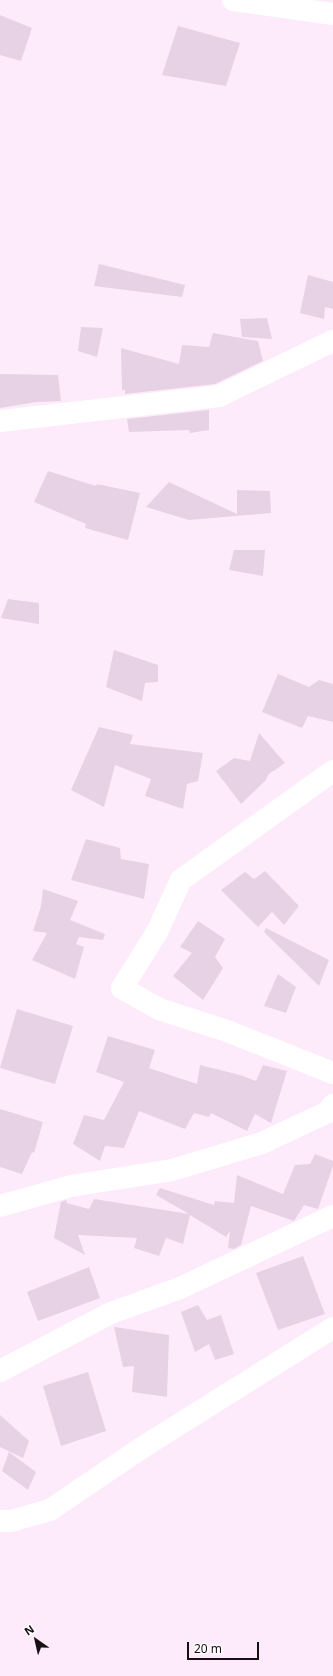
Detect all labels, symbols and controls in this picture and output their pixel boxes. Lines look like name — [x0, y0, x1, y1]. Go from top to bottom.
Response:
north arrow — [16, 1620, 56, 1660]
text: N — [21, 1621, 37, 1638]
scale bar — [189, 1634, 261, 1660]
text: 20 m — [194, 1640, 222, 1657]

